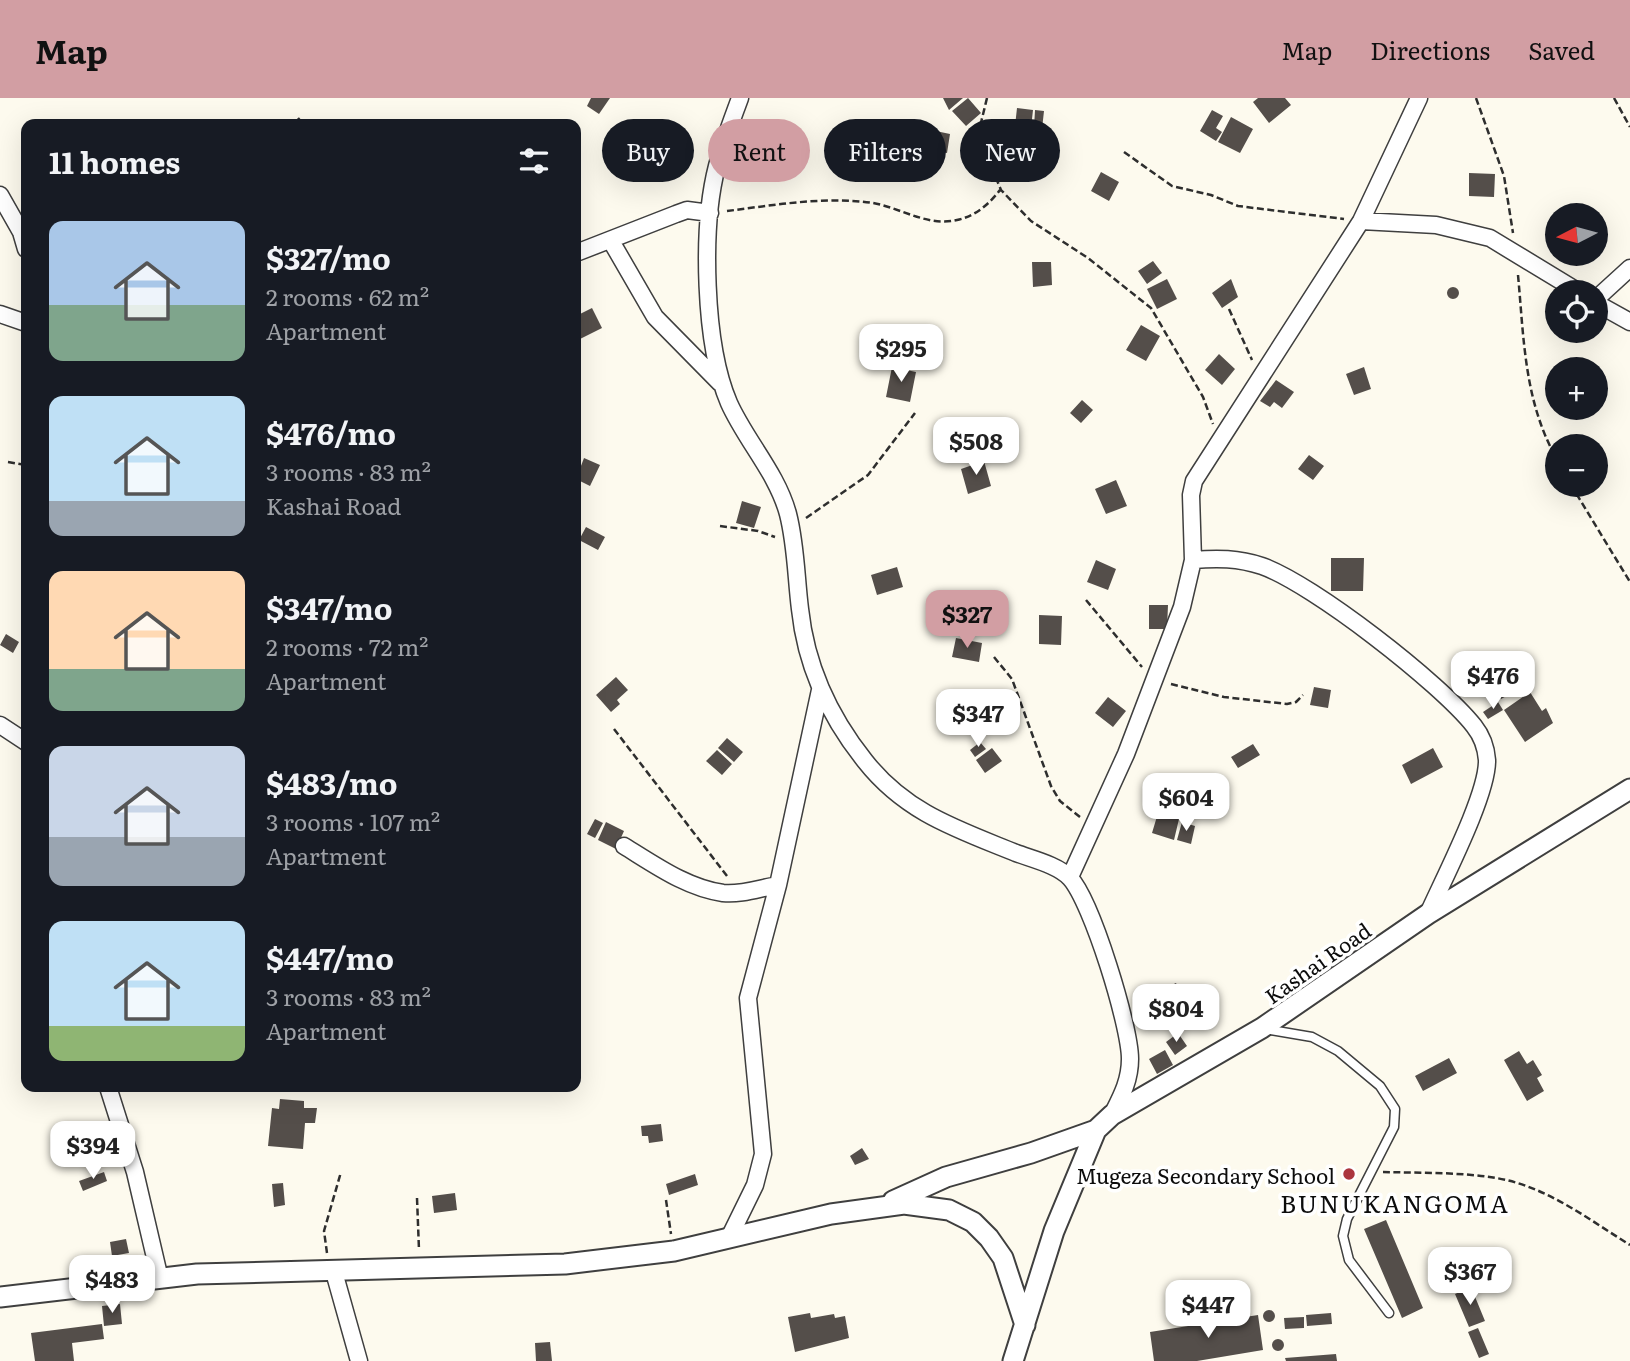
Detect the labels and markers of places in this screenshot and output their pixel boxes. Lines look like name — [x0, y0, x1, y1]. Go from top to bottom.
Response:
pin: $295 — [860, 324, 942, 384]
pin: $508 — [935, 418, 1017, 477]
pin: $327 — [926, 590, 1008, 650]
pin: $476 — [1452, 652, 1534, 711]
pin: $347 — [937, 690, 1019, 749]
pin: $604 — [1145, 774, 1227, 833]
pin: $804 — [1135, 984, 1217, 1044]
pin: $394 — [52, 1122, 134, 1181]
place label: Mugeza Secondary School — [1076, 1159, 1335, 1190]
marker: Mugeza Secondary School — [1341, 1166, 1357, 1182]
pin: $367 — [1429, 1248, 1511, 1307]
pin: $483 — [71, 1256, 153, 1315]
pin: $447 — [1167, 1280, 1249, 1340]

